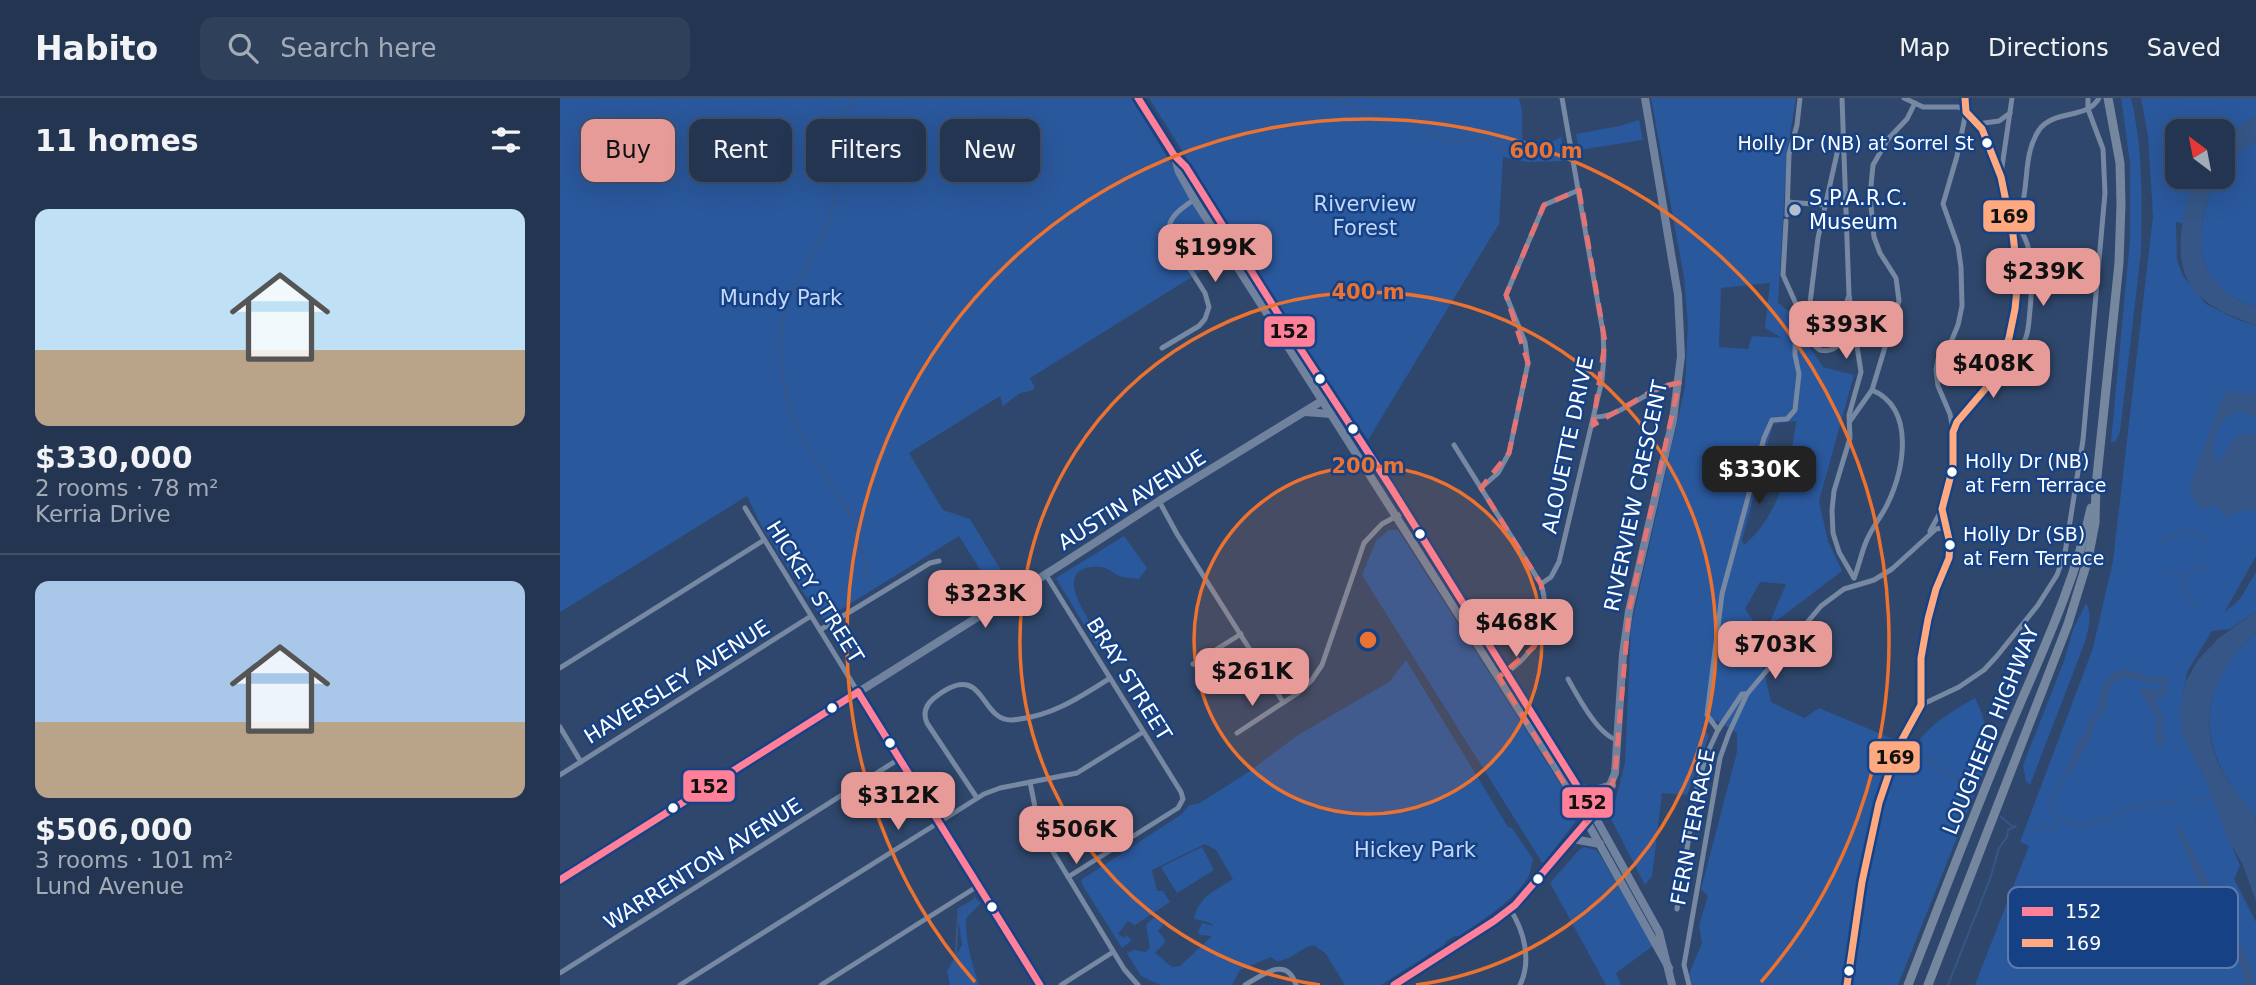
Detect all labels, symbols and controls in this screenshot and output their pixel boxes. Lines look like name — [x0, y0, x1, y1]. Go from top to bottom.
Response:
search box — [200, 17, 690, 80]
text: Habito — [35, 29, 158, 68]
icon: search — [224, 29, 262, 67]
text: Search here — [280, 33, 436, 63]
text: Map — [1899, 34, 1950, 62]
text: Directions — [1988, 34, 2109, 62]
text: Saved — [2147, 34, 2221, 62]
chip: Buy — [581, 119, 675, 182]
chip: Rent — [689, 119, 792, 182]
chip: Filters — [806, 119, 926, 182]
chip: New — [940, 119, 1040, 182]
north arrow — [2165, 119, 2235, 189]
map controls — [2165, 119, 2235, 189]
icon: filters — [487, 121, 525, 159]
text: 11 homes — [35, 123, 199, 158]
place label: Holly Dr (NB) at Sorrel St — [1737, 132, 1974, 154]
marker: Holly Dr (NB) at Sorrel St — [1980, 136, 1994, 150]
text: 600 m — [1509, 139, 1583, 163]
place label: S.P.A.R.C. Museum — [1809, 186, 1908, 234]
park label: Riverview Forest — [1314, 192, 1416, 240]
line badge: 169 — [1982, 199, 2036, 233]
marker: S.P.A.R.C. Museum — [1787, 202, 1803, 218]
text: 169 — [1989, 205, 2029, 227]
pin: $199K — [1166, 225, 1264, 284]
text: $199K — [1174, 234, 1256, 260]
pin: $239K — [1994, 248, 2092, 308]
icon: home — [217, 254, 343, 380]
text: $239K — [2002, 258, 2084, 284]
text: 400 m — [1331, 280, 1405, 304]
park label: Mundy Park — [720, 286, 843, 310]
pin: $393K — [1797, 302, 1895, 361]
text: $393K — [1805, 311, 1887, 337]
line badge: 152 — [1263, 315, 1316, 348]
text: 152 — [1269, 320, 1309, 342]
pin: $408K — [1944, 341, 2042, 400]
text: $408K — [1952, 350, 2034, 376]
street label: ALOUETTE DRIVE — [1538, 354, 1598, 536]
unlabelled marker — [1313, 372, 1327, 386]
street label: RIVERVIEW CRESCENT — [1600, 378, 1672, 614]
unlabelled marker — [1346, 422, 1360, 436]
text: $330,000 — [35, 440, 193, 475]
street label: AUSTIN AVENUE — [1054, 445, 1210, 555]
pin: $330K — [1710, 446, 1808, 506]
place label: Holly Dr (NB) at Fern Terrace — [1965, 450, 2106, 496]
text: 200 m — [1331, 454, 1405, 478]
text: $330K — [1718, 456, 1800, 482]
marker: Holly Dr (NB) at Fern Terrace — [1945, 465, 1959, 479]
text: 2 rooms · 78 m² — [35, 475, 219, 501]
text: Kerria Drive — [35, 501, 171, 527]
street label: HICKEY STREET — [762, 516, 869, 668]
place label: Holly Dr (SB) at Fern Terrace — [1963, 523, 2104, 569]
unlabelled marker — [1413, 527, 1427, 541]
marker: Holly Dr (SB) at Fern Terrace — [1943, 538, 1957, 552]
pin: $323K — [936, 570, 1034, 630]
text: $323K — [944, 580, 1026, 606]
pin: $468K — [1467, 600, 1565, 659]
text: $468K — [1475, 609, 1557, 635]
street label: BRAY STREET — [1082, 613, 1176, 745]
street label: HAVERSLEY AVENUE — [580, 615, 774, 749]
pin: $703K — [1726, 622, 1824, 681]
street label: LOUGHEED HIGHWAY — [1938, 622, 2044, 838]
icon: home — [217, 626, 343, 752]
centre of rings — [1356, 628, 1380, 652]
text: $703K — [1734, 631, 1816, 657]
pin: $261K — [1203, 648, 1301, 708]
text: $261K — [1211, 658, 1293, 684]
unlabelled marker — [825, 701, 839, 715]
unlabelled marker — [883, 736, 897, 750]
line badge: 169 — [1868, 740, 1921, 774]
text: 169 — [1875, 746, 1915, 768]
street label: FERN TERRACE — [1666, 747, 1720, 907]
line badge: 152 — [682, 769, 736, 803]
pin: $312K — [849, 772, 947, 832]
text: 152 — [689, 775, 729, 797]
text: $312K — [857, 782, 939, 808]
line badge: 152 — [1561, 786, 1614, 819]
text: 152 — [1567, 791, 1607, 813]
street label: WARRENTON AVENUE — [600, 793, 806, 935]
unlabelled marker — [666, 801, 680, 815]
pin: $506K — [1027, 806, 1125, 866]
text: $506,000 — [35, 812, 193, 847]
text: $506K — [1035, 816, 1117, 842]
park label: Hickey Park — [1354, 838, 1477, 862]
text: 3 rooms · 101 m² — [35, 847, 233, 873]
unlabelled marker — [1531, 872, 1545, 886]
text: Lund Avenue — [35, 873, 184, 899]
legend — [2008, 887, 2238, 968]
unlabelled marker — [985, 900, 999, 914]
text: 152 — [2065, 900, 2101, 922]
text: 169 — [2065, 932, 2101, 954]
unlabelled marker — [1842, 964, 1856, 978]

